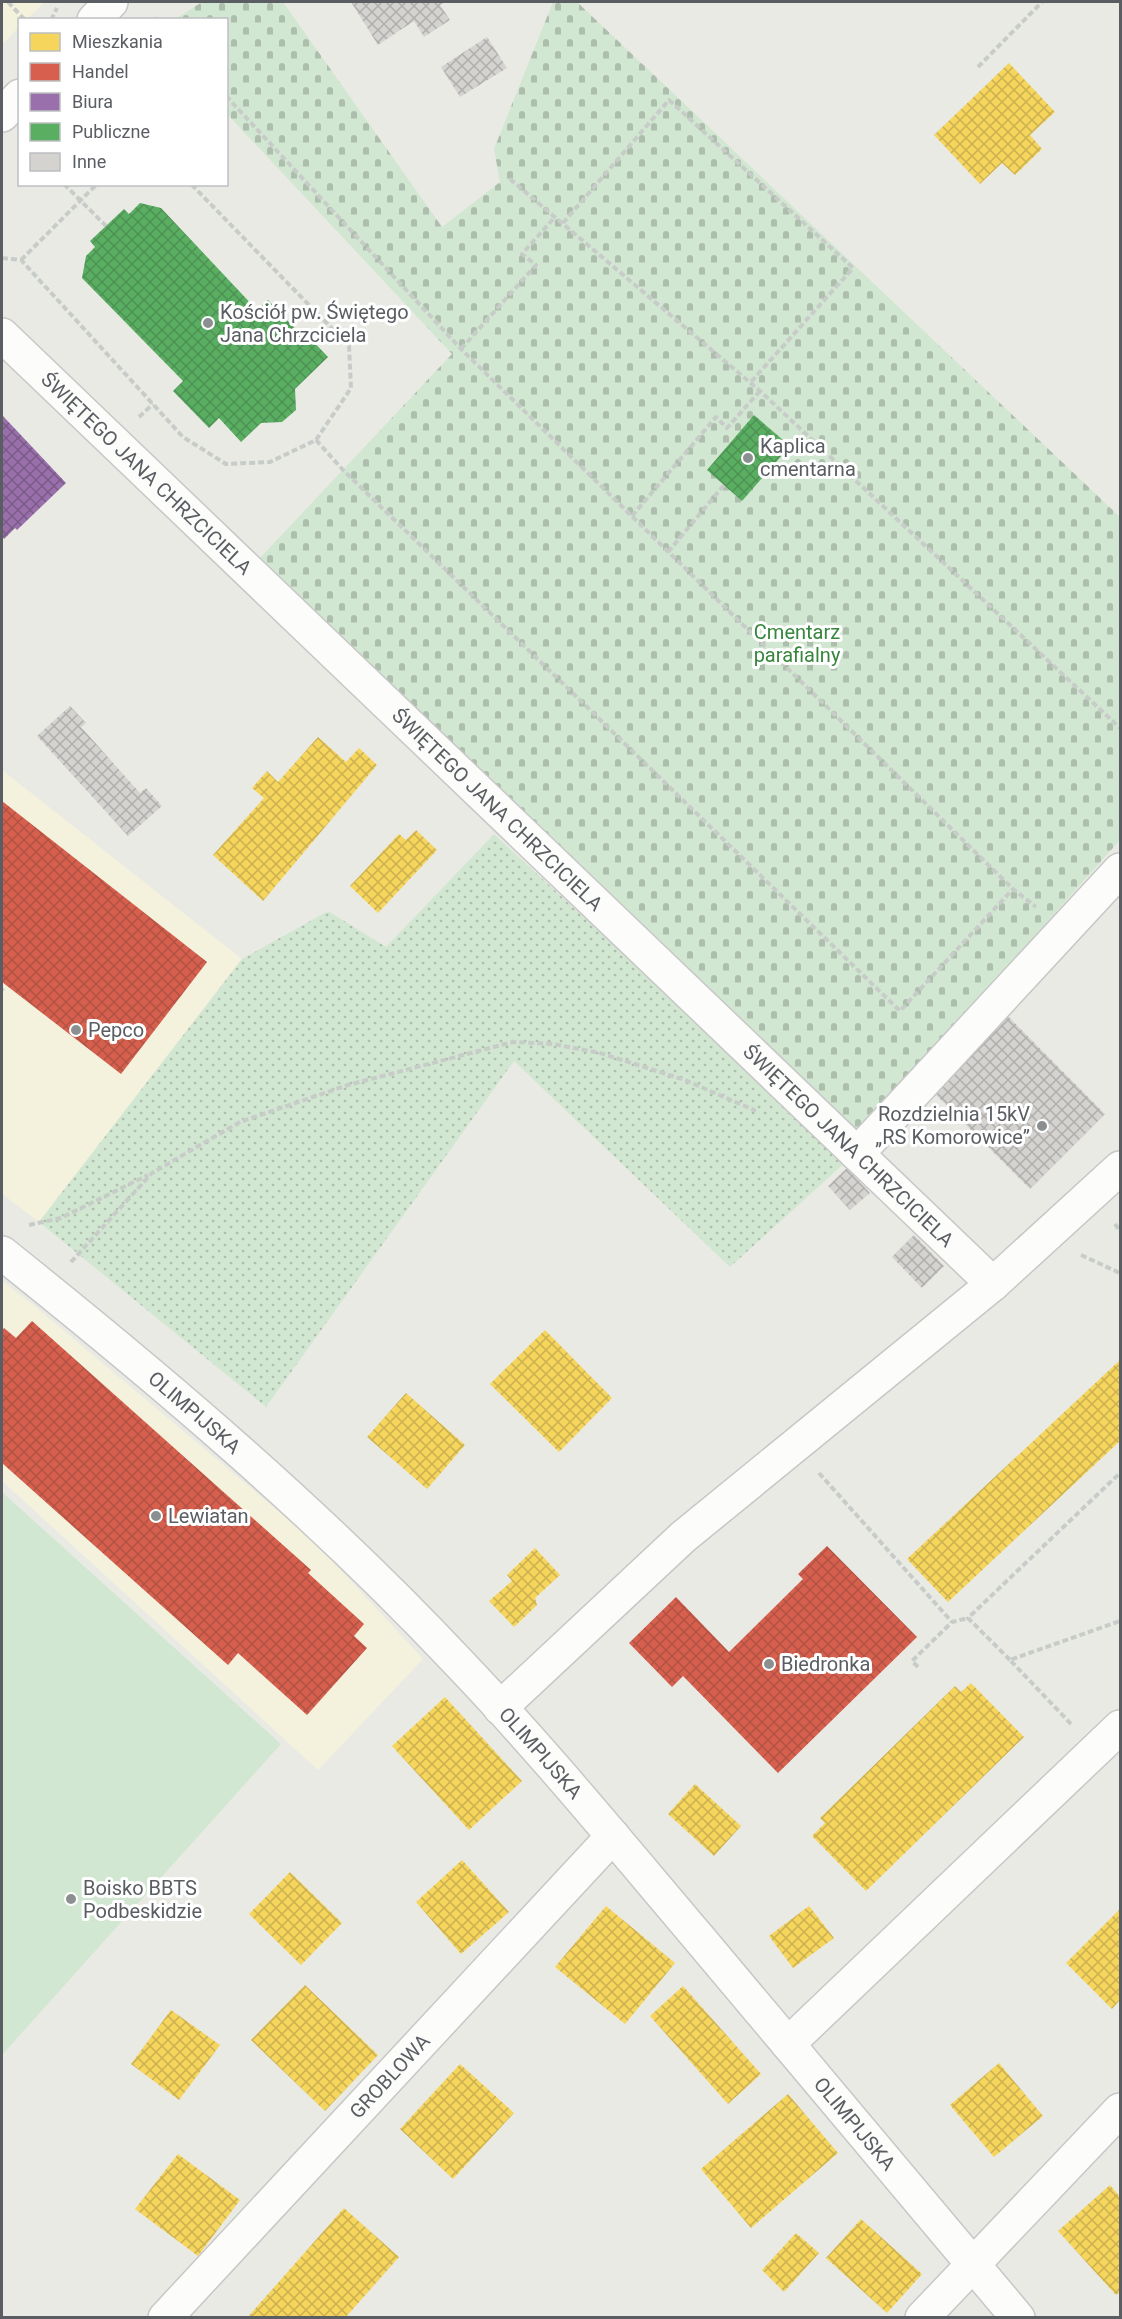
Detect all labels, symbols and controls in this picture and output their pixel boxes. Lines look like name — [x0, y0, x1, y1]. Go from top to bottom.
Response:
legend — [18, 18, 228, 186]
text: Mieszkania — [72, 31, 163, 52]
text: Handel — [72, 61, 129, 82]
text: Biura — [72, 91, 113, 112]
text: Publiczne — [72, 121, 150, 142]
text: Inne — [72, 151, 106, 172]
place label: Kościół pw. Świętego Jana Chrzciciela — [220, 300, 409, 347]
marker: Kościół pw. Świętego Jana Chrzciciela — [201, 316, 215, 330]
street label: ŚWIĘTEGO JANA CHRZCICIELA — [36, 367, 257, 580]
place label: Kaplica cmentarna — [760, 434, 856, 481]
marker: Kaplica cmentarna — [741, 451, 755, 465]
park label: Cmentarz parafialny — [754, 620, 841, 667]
street label: ŚWIĘTEGO JANA CHRZCICIELA — [387, 703, 608, 916]
place label: Pepco — [88, 1018, 144, 1042]
marker: Pepco — [69, 1023, 83, 1037]
street label: ŚWIĘTEGO JANA CHRZCICIELA — [738, 1039, 959, 1252]
place label: Rozdzielnia 15kV „RS Komorowice” — [875, 1102, 1030, 1149]
marker: Rozdzielnia 15kV „RS Komorowice” — [1035, 1119, 1049, 1133]
street label: OLIMPIJSKA — [144, 1366, 246, 1459]
place label: Lewiatan — [168, 1504, 249, 1528]
marker: Lewiatan — [149, 1509, 163, 1523]
place label: Biedronka — [781, 1652, 870, 1676]
marker: Biedronka — [762, 1657, 776, 1671]
street label: OLIMPIJSKA — [494, 1702, 587, 1804]
place label: Boisko BBTS Podbeskidzie — [83, 1876, 202, 1923]
marker: Boisko BBTS Podbeskidzie — [64, 1892, 78, 1906]
street label: GROBLOWA — [345, 2029, 435, 2123]
street label: OLIMPIJSKA — [809, 2072, 901, 2175]

